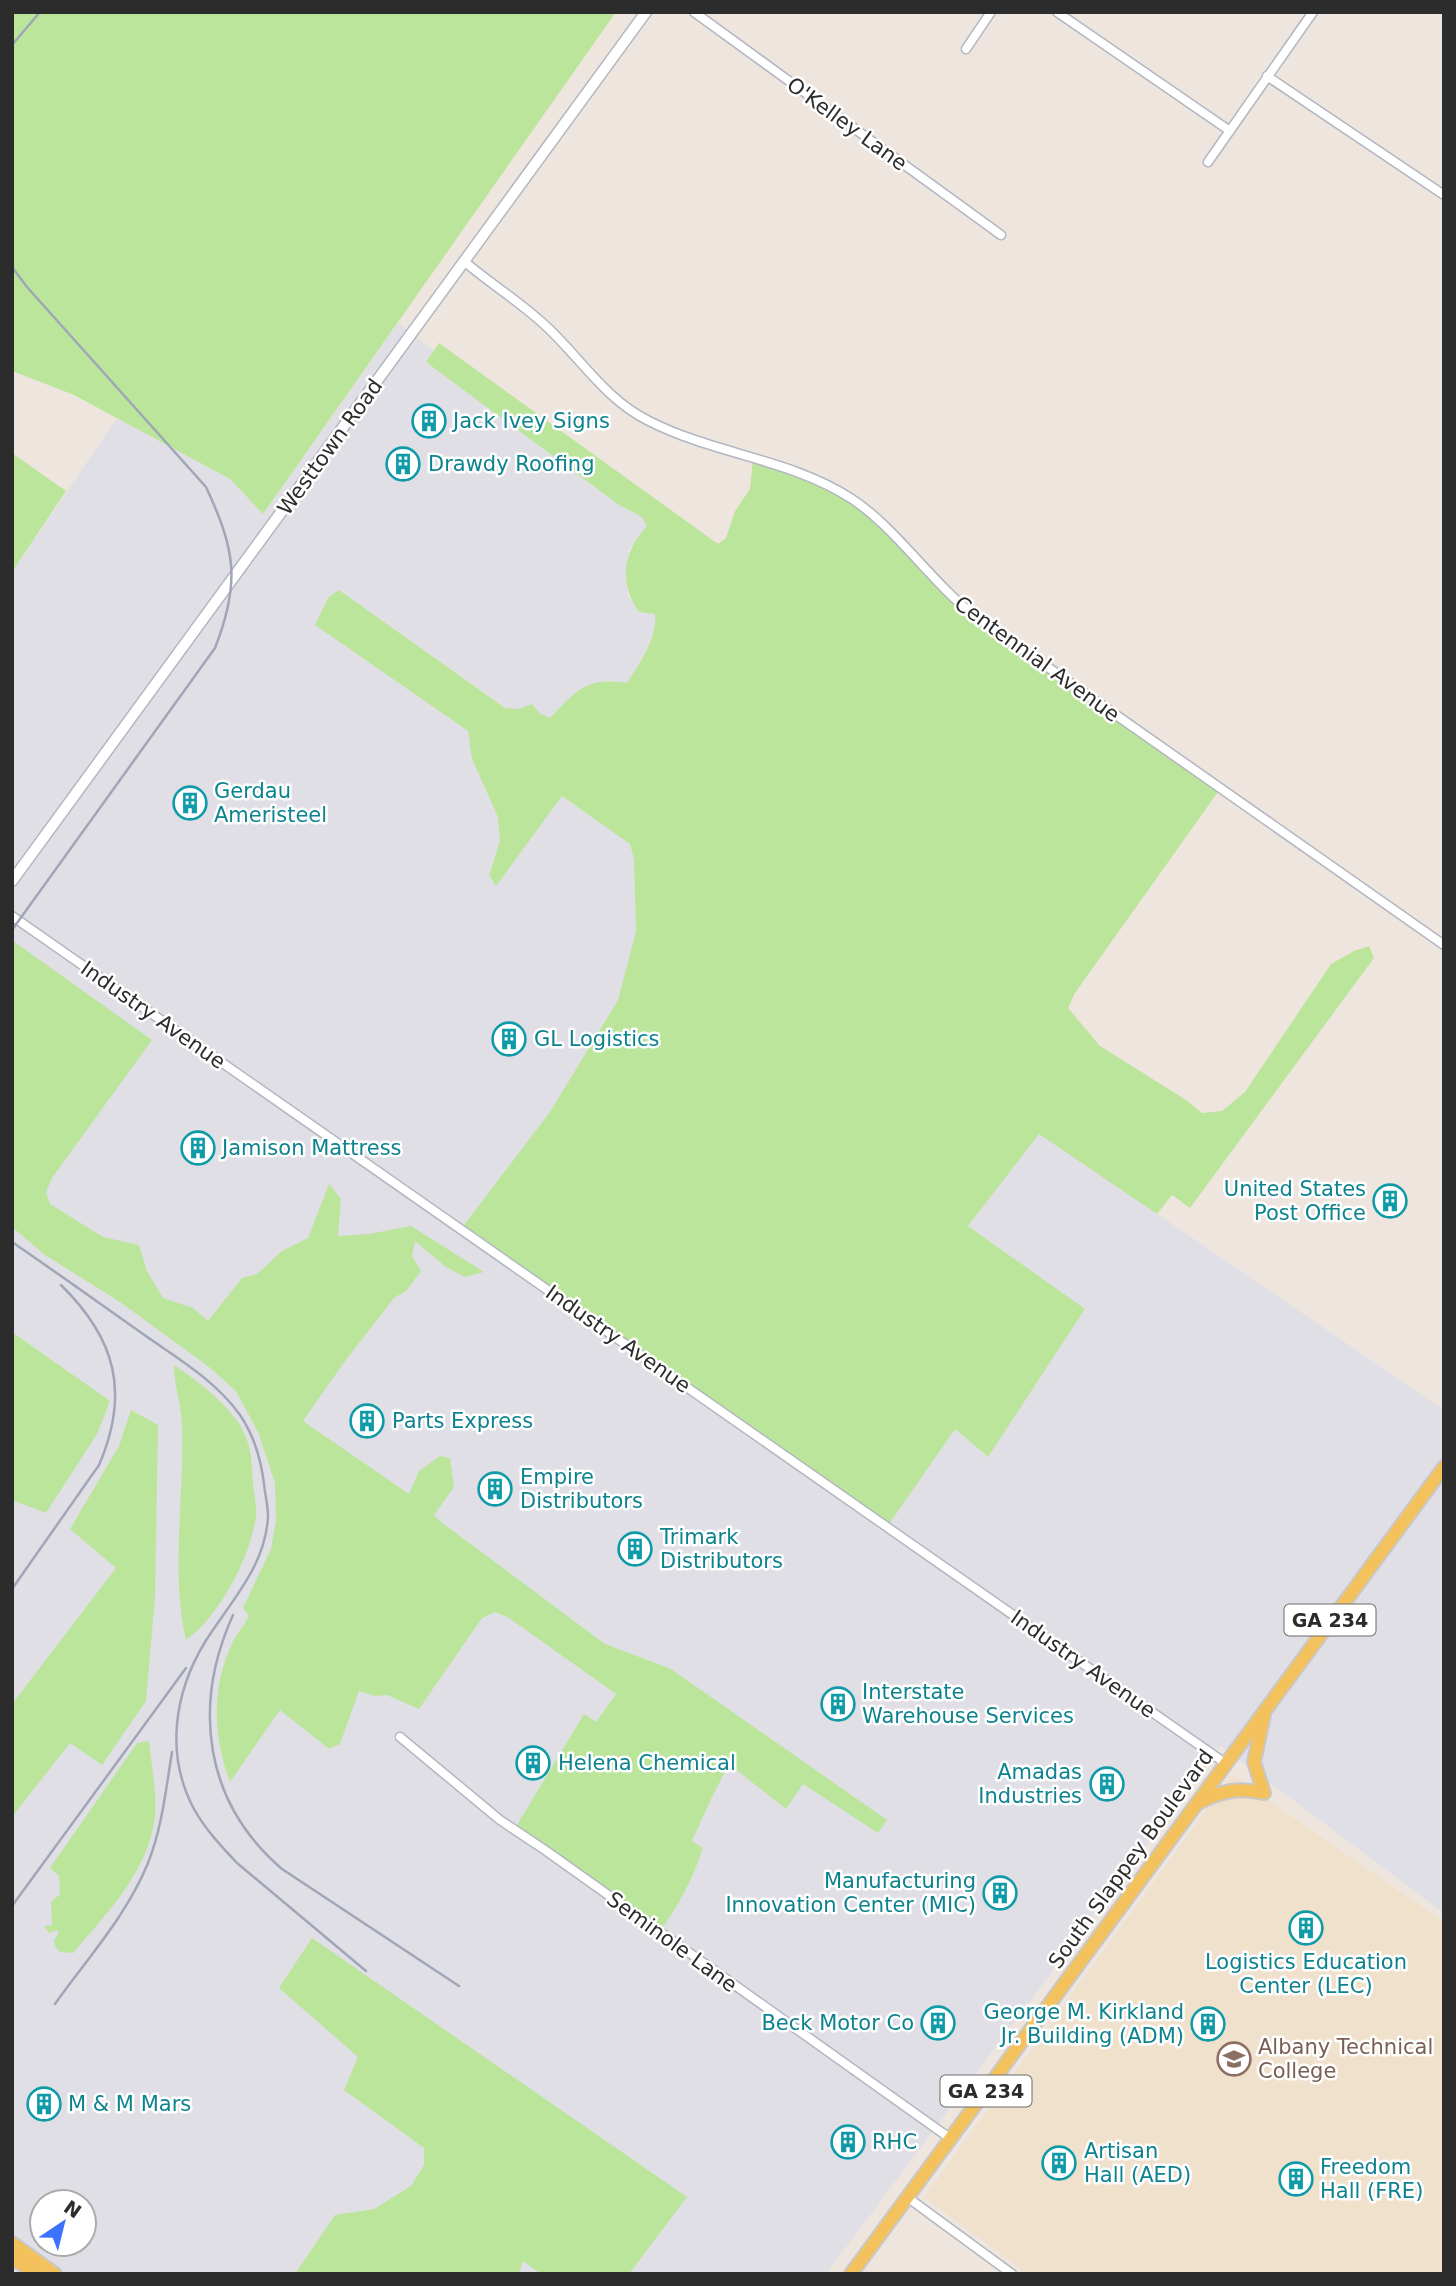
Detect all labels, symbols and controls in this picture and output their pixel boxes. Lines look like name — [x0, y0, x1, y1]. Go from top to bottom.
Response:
street label: O'Kelley Lane — [782, 72, 912, 176]
street label: Westtown Road — [273, 374, 387, 520]
building icon: Jack Ivey Signs — [410, 402, 448, 440]
place label: Jack Ivey Signs — [451, 409, 610, 433]
building icon: Drawdy Roofing — [384, 445, 422, 483]
place label: Drawdy Roofing — [428, 452, 595, 476]
street label: Centennial Avenue — [950, 591, 1124, 727]
place label: Gerdau Ameristeel — [214, 779, 327, 827]
building icon: Gerdau Ameristeel — [171, 784, 209, 822]
street label: Industry Avenue — [76, 956, 230, 1074]
building icon: GL Logistics — [490, 1020, 528, 1058]
place label: GL Logistics — [534, 1027, 660, 1051]
building icon: Jamison Mattress — [179, 1129, 217, 1167]
place label: Jamison Mattress — [220, 1136, 402, 1160]
place label: United States Post Office — [1224, 1177, 1366, 1225]
building icon: United States Post Office — [1371, 1182, 1409, 1220]
street label: Industry Avenue — [541, 1280, 695, 1398]
building icon: Parts Express — [348, 1402, 386, 1440]
place label: Parts Express — [392, 1409, 533, 1433]
place label: Empire Distributors — [520, 1465, 643, 1513]
building icon: Empire Distributors — [476, 1470, 514, 1508]
place label: Trimark Distributors — [659, 1525, 783, 1573]
building icon: Trimark Distributors — [616, 1530, 654, 1568]
road number: GA 234 — [1284, 1604, 1376, 1636]
street label: Industry Avenue — [1006, 1605, 1160, 1723]
place label: Interstate Warehouse Services — [862, 1680, 1074, 1728]
building icon: Interstate Warehouse Services — [819, 1685, 857, 1723]
building icon: Helena Chemical — [514, 1744, 552, 1782]
street label: South Slappey Boulevard — [1044, 1745, 1218, 1973]
place label: Helena Chemical — [558, 1751, 736, 1775]
place label: Amadas Industries — [978, 1760, 1082, 1808]
building icon: Amadas Industries — [1088, 1765, 1126, 1803]
place label: Manufacturing Innovation Center (MIC) — [725, 1869, 976, 1917]
building icon: Manufacturing Innovation Center (MIC) — [981, 1874, 1019, 1912]
street label: Seminole Lane — [602, 1887, 742, 1997]
building icon: Logistics Education Center (LEC) — [1287, 1909, 1325, 1947]
place label: Logistics Education Center (LEC) — [1205, 1950, 1407, 1998]
place label: George M. Kirkland Jr. Building (ADM) — [984, 2000, 1184, 2048]
building icon: Beck Motor Co — [919, 2004, 957, 2042]
building icon: George M. Kirkland Jr. Building (ADM) — [1189, 2005, 1227, 2043]
place label: Beck Motor Co — [761, 2011, 914, 2035]
place label: Albany Technical College — [1258, 2035, 1433, 2083]
school or university icon: Albany Technical College — [1215, 2040, 1253, 2078]
road number: GA 234 — [940, 2076, 1032, 2106]
building icon: M & M Mars — [25, 2085, 63, 2123]
place label: M & M Mars — [68, 2092, 191, 2116]
building icon: RHC — [829, 2123, 867, 2161]
place label: RHC — [872, 2130, 917, 2154]
place label: Artisan Hall (AED) — [1084, 2139, 1191, 2187]
building icon: Artisan Hall (AED) — [1040, 2144, 1078, 2182]
place label: Freedom Hall (FRE) — [1320, 2155, 1423, 2203]
building icon: Freedom Hall (FRE) — [1277, 2160, 1315, 2198]
north arrow — [28, 2188, 98, 2258]
text: N — [60, 2196, 86, 2223]

